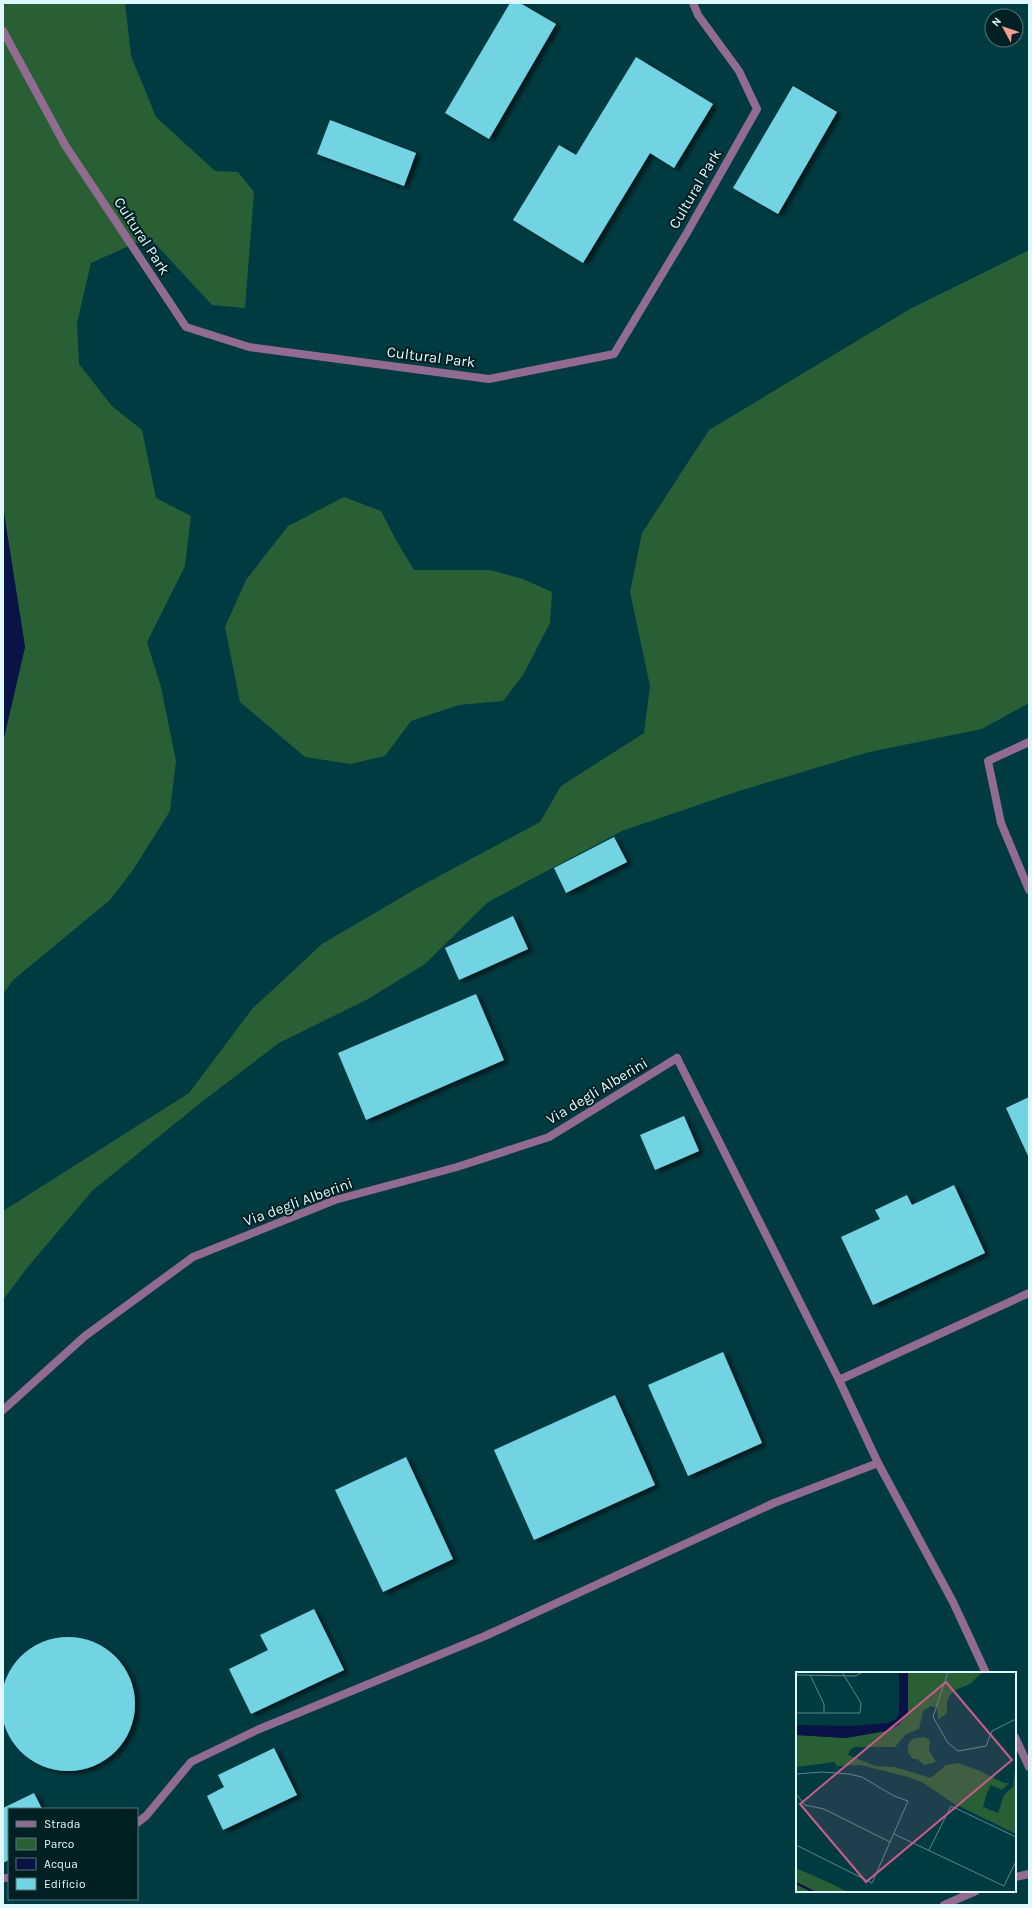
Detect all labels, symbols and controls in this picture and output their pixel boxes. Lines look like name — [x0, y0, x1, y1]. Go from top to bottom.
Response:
north arrow — [984, 8, 1024, 48]
text: N — [989, 15, 1004, 29]
street label: Cultural Park — [665, 146, 725, 232]
street label: Cultural Park — [110, 194, 174, 278]
street label: Cultural Park — [386, 343, 476, 371]
street label: Via degli Alberini — [543, 1054, 651, 1128]
street label: Via degli Alberini — [241, 1174, 355, 1230]
inset map — [796, 1672, 1016, 1892]
legend — [8, 1808, 138, 1900]
text: Strada — [44, 1817, 80, 1831]
text: Parco — [44, 1837, 74, 1851]
text: Acqua — [44, 1857, 78, 1871]
text: Edificio — [44, 1877, 85, 1891]

